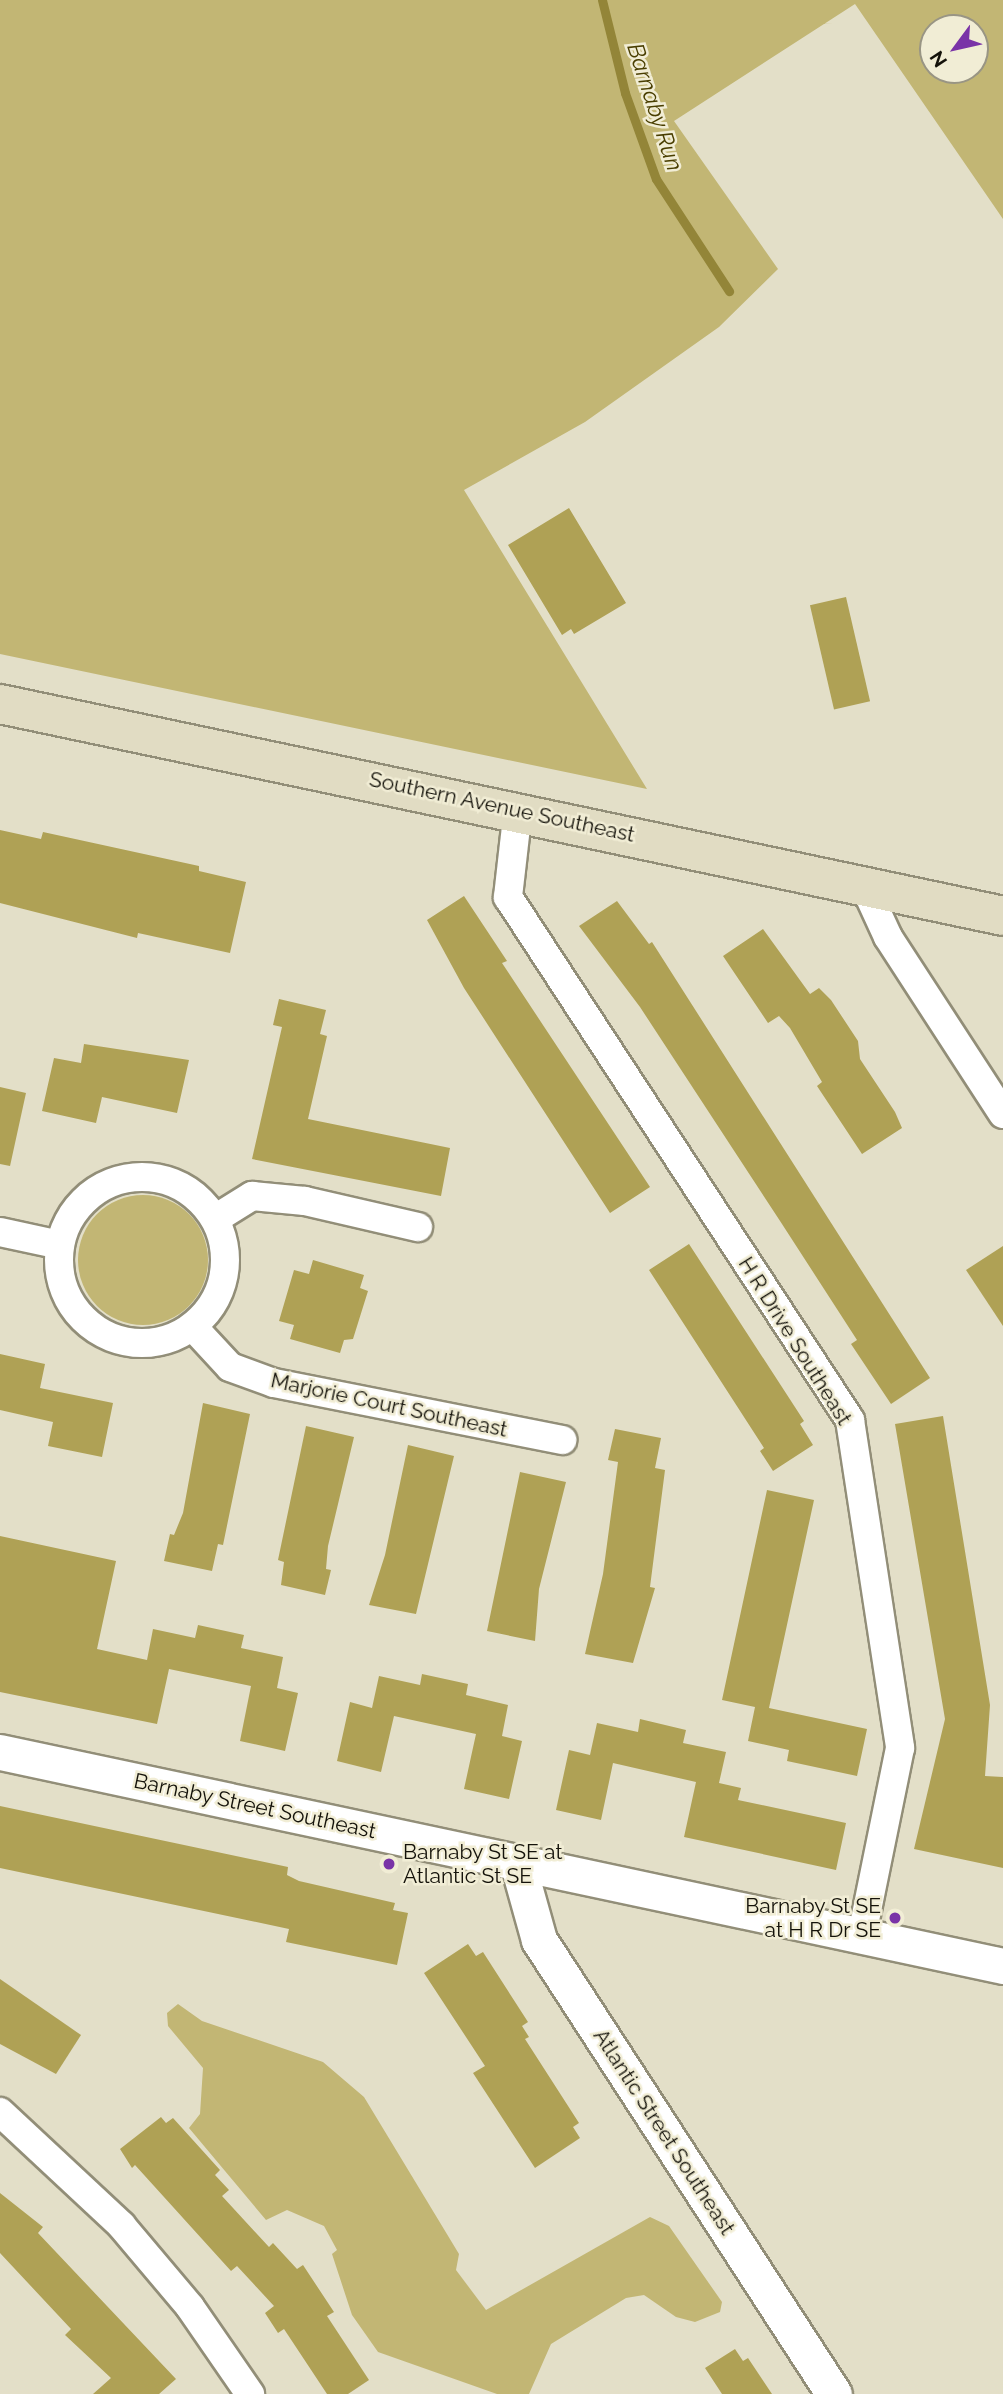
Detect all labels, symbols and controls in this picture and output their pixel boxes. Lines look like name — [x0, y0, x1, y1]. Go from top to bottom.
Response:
north arrow — [919, 14, 989, 84]
water label: Barnaby Run — [621, 39, 689, 175]
text: N — [925, 47, 951, 71]
street label: Southern Avenue Southeast — [367, 766, 637, 848]
street label: H R Drive Southeast — [733, 1252, 857, 1430]
street label: Marjorie Court Southeast — [268, 1368, 510, 1442]
street label: Barnaby Street Southeast — [131, 1768, 379, 1844]
place label: Barnaby St SE at Atlantic St SE — [403, 1839, 563, 1889]
marker: Barnaby St SE at Atlantic St SE — [381, 1856, 397, 1872]
place label: Barnaby St SE at H R Dr SE — [745, 1893, 881, 1943]
marker: Barnaby St SE at H R Dr SE — [887, 1910, 903, 1926]
street label: Atlantic Street Southeast — [588, 2024, 740, 2240]

